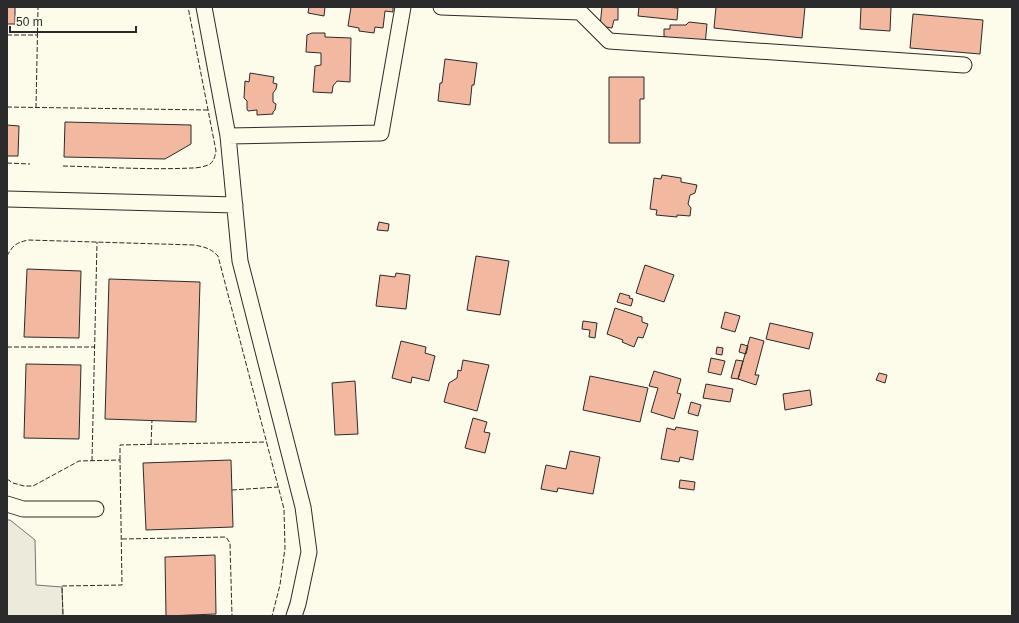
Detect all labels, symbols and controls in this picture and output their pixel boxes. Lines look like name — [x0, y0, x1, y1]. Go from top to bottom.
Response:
scale bar — [10, 8, 136, 34]
text: 50 m — [16, 15, 43, 29]

